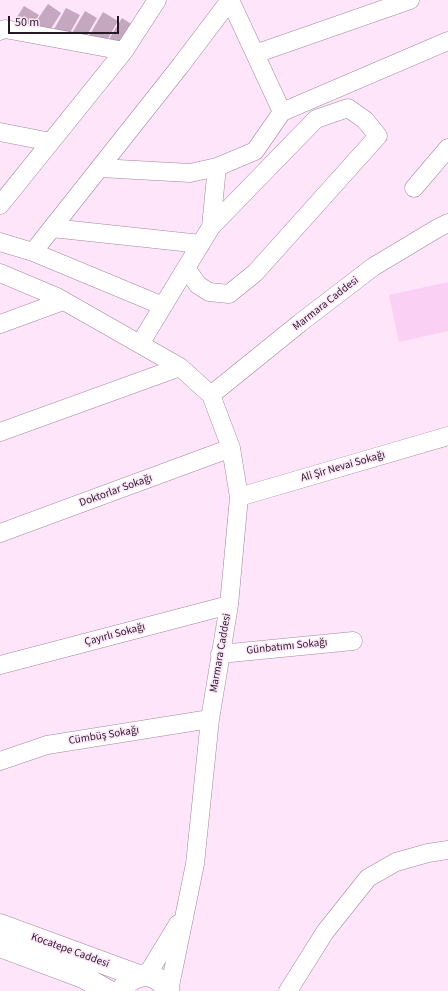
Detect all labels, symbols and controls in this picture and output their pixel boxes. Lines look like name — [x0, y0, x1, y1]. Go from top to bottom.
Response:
scale bar — [10, 8, 121, 34]
text: 50 m — [15, 14, 39, 31]
street label: Marmara Caddesi — [290, 274, 362, 334]
street label: Ali Şir Nevai Sokağı — [299, 449, 387, 485]
street label: Doktorlar Sokağı — [78, 472, 154, 510]
street label: Marmara Caddesi — [208, 612, 234, 694]
street label: Çayırlı Sokağı — [83, 621, 147, 649]
street label: Günbatımı Sokağı — [246, 636, 328, 658]
street label: Cümbüş Sokağı — [68, 724, 140, 748]
street label: Kocatepe Caddesi — [29, 931, 111, 971]

